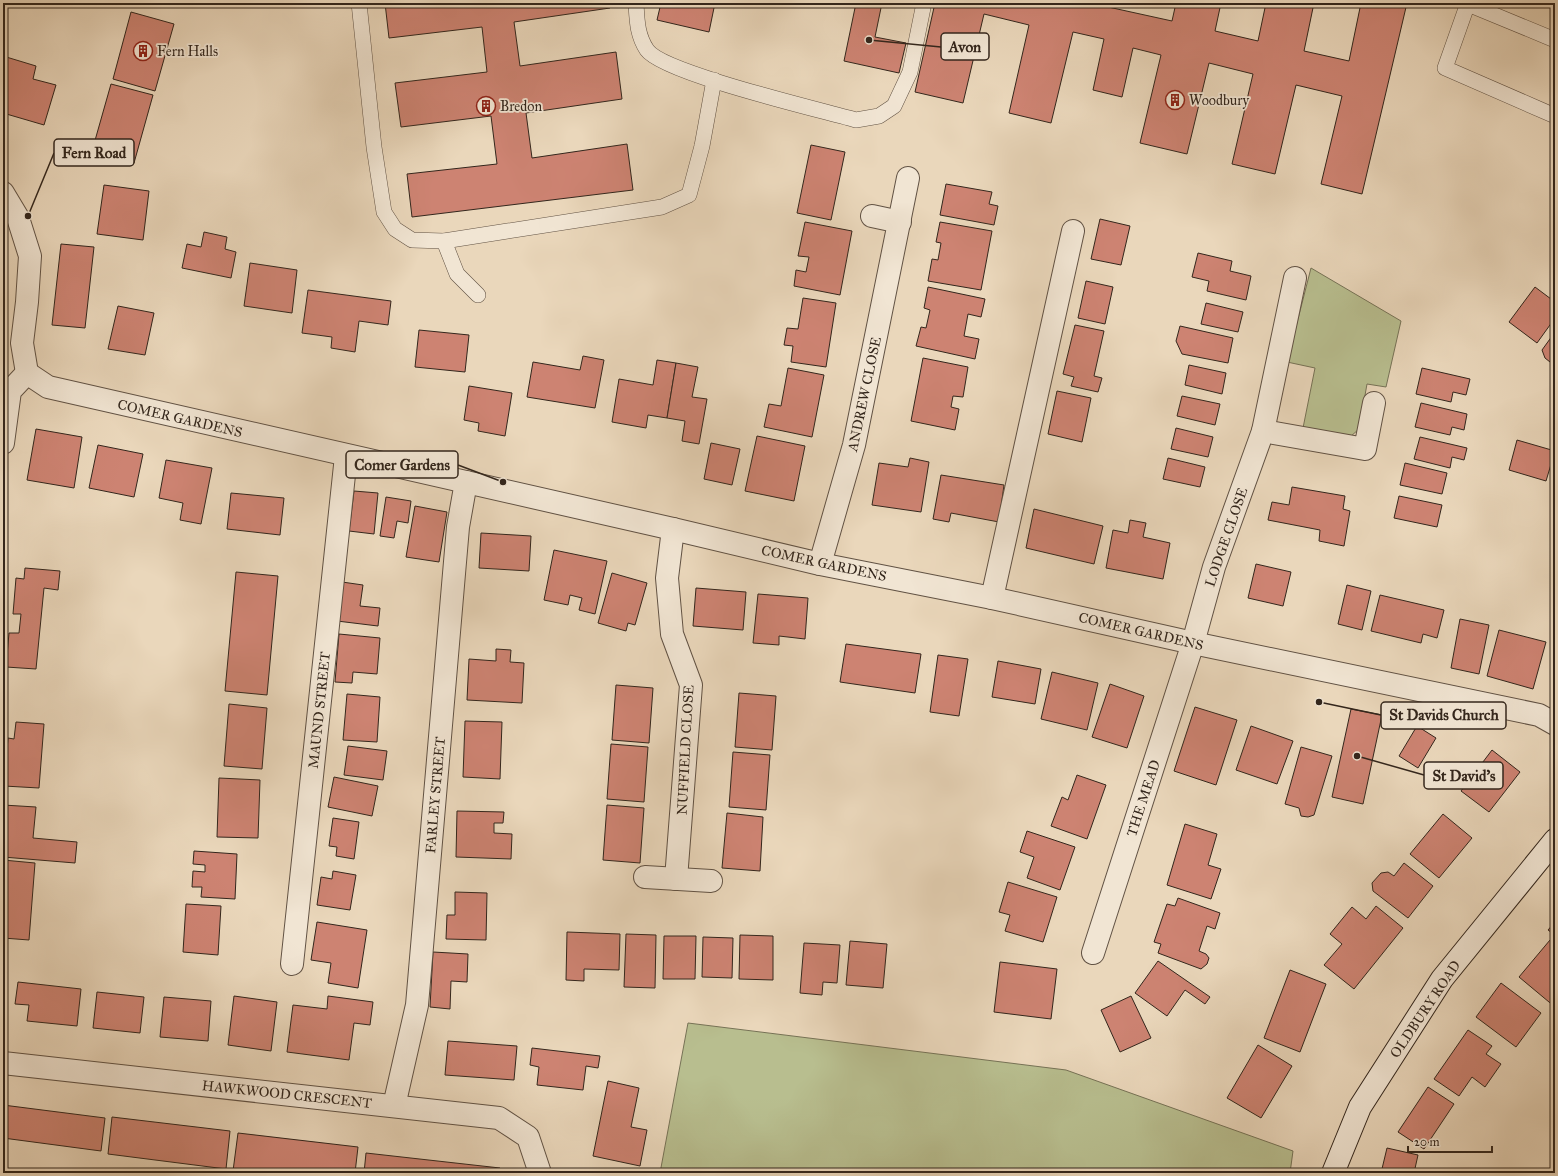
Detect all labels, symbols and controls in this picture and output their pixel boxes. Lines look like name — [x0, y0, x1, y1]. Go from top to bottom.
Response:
callout: Avon — [941, 33, 989, 60]
text: Avon — [948, 38, 982, 56]
building icon: Fern Halls — [132, 40, 154, 62]
place label: Fern Halls — [157, 43, 218, 60]
building icon: Woodbury — [1164, 89, 1186, 111]
place label: Woodbury — [1189, 92, 1250, 109]
building icon: Bredon — [475, 95, 497, 117]
place label: Bredon — [500, 98, 542, 115]
callout: Fern Road — [54, 139, 134, 166]
text: Fern Road — [62, 144, 127, 162]
street label: ANDREW CLOSE — [844, 335, 885, 454]
street label: COMER GARDENS — [116, 396, 244, 441]
callout: Comer Gardens — [346, 451, 458, 478]
text: Comer Gardens — [354, 456, 450, 474]
street label: LODGE CLOSE — [1202, 485, 1251, 589]
street label: COMER GARDENS — [760, 542, 888, 585]
street label: COMER GARDENS — [1077, 609, 1205, 654]
street label: MAUND STREET — [305, 650, 334, 769]
street label: NUFFIELD CLOSE — [674, 685, 697, 816]
callout: St Davids Church — [1381, 702, 1506, 729]
text: St Davids Church — [1389, 706, 1499, 724]
street label: FARLEY STREET — [422, 736, 449, 854]
street label: THE MEAD — [1123, 758, 1164, 839]
callout: St David's — [1424, 762, 1503, 789]
text: St David's — [1432, 767, 1496, 785]
street label: OLDBURY ROAD — [1387, 957, 1464, 1061]
street label: HAWKWOOD CRESCENT — [201, 1077, 373, 1112]
scale bar — [1408, 1128, 1492, 1154]
text: 20 m — [1414, 1135, 1440, 1149]

